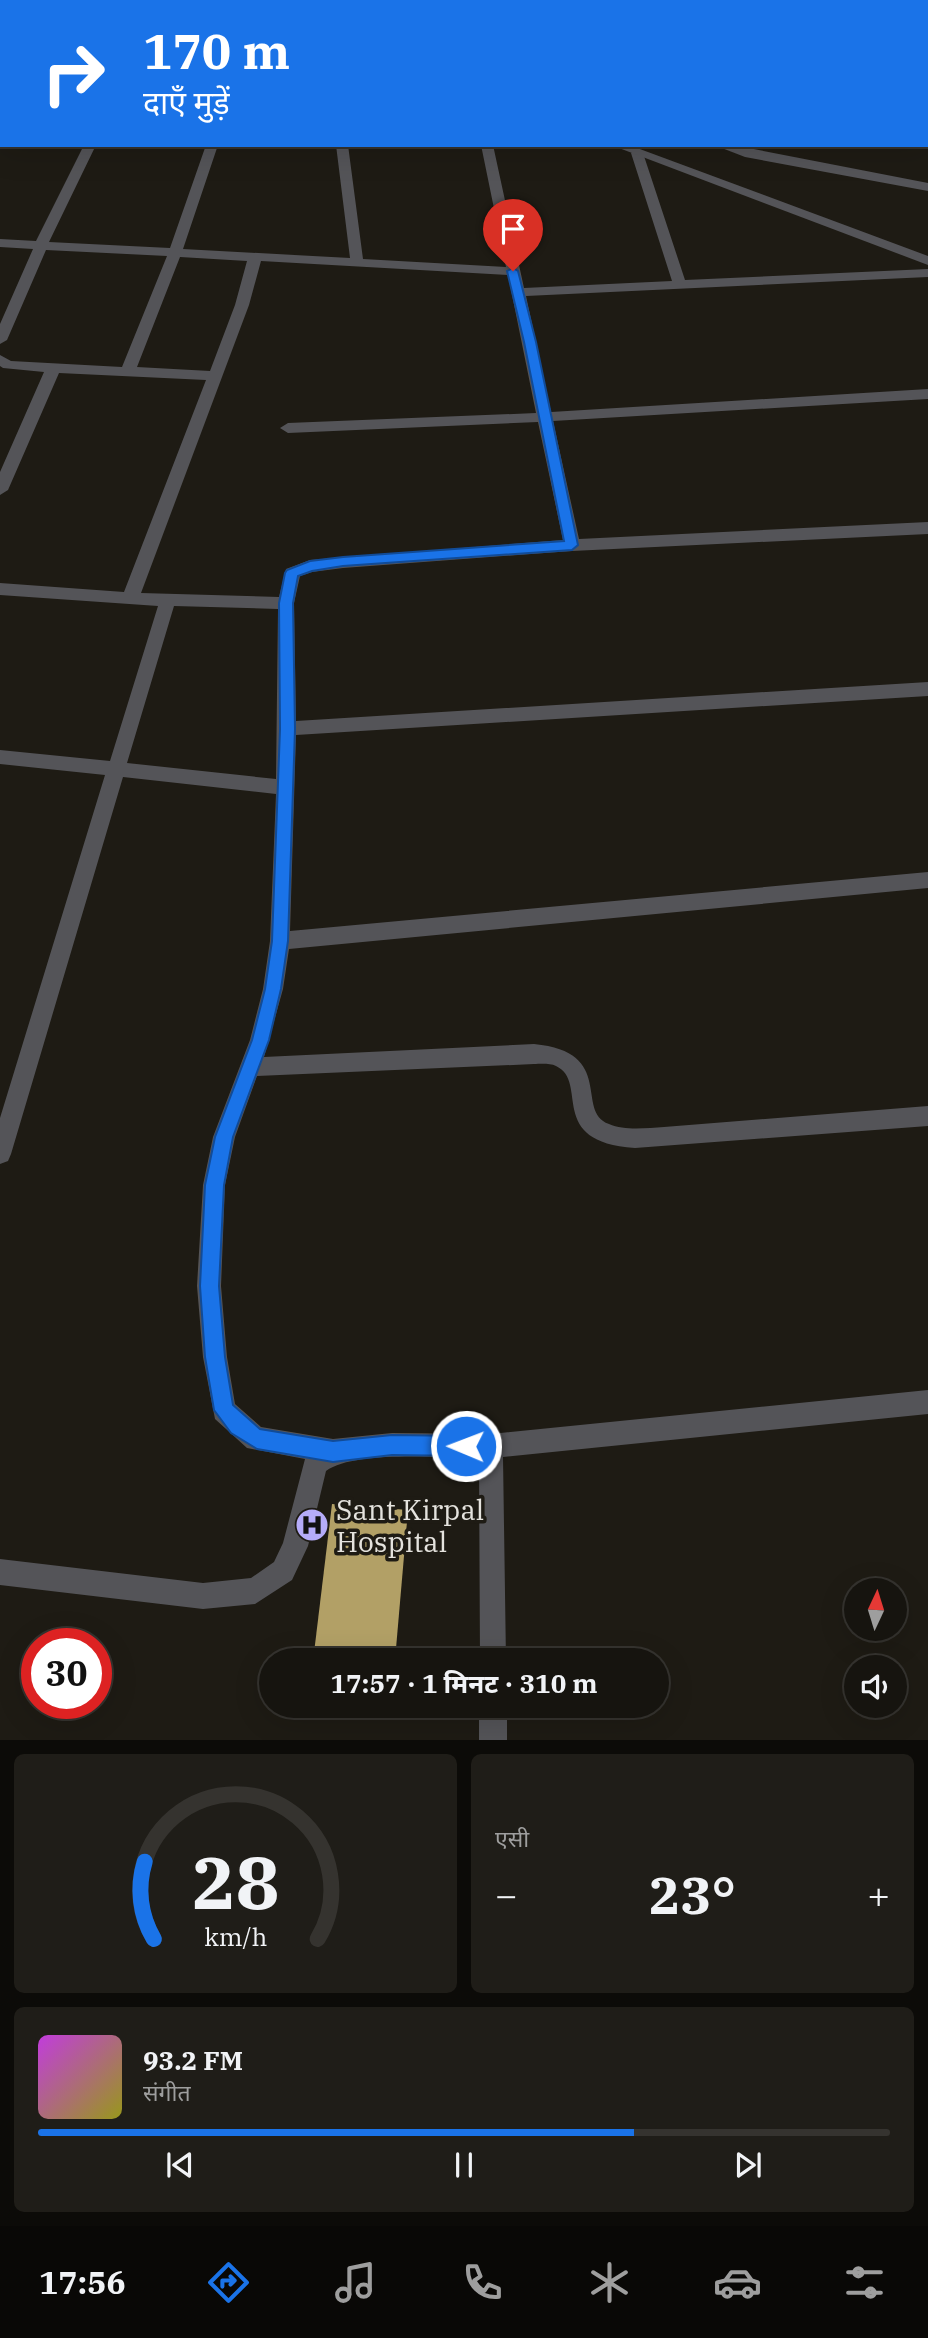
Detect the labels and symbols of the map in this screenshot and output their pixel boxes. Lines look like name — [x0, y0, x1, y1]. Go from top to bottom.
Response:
pin — [483, 199, 543, 271]
position arrow — [429, 1409, 503, 1483]
place label: Sant Kirpal Hospital — [336, 1491, 484, 1560]
hospital icon: Sant Kirpal Hospital — [293, 1506, 331, 1544]
north arrow — [844, 1578, 906, 1642]
speed limit sign: 30 — [21, 1628, 112, 1719]

